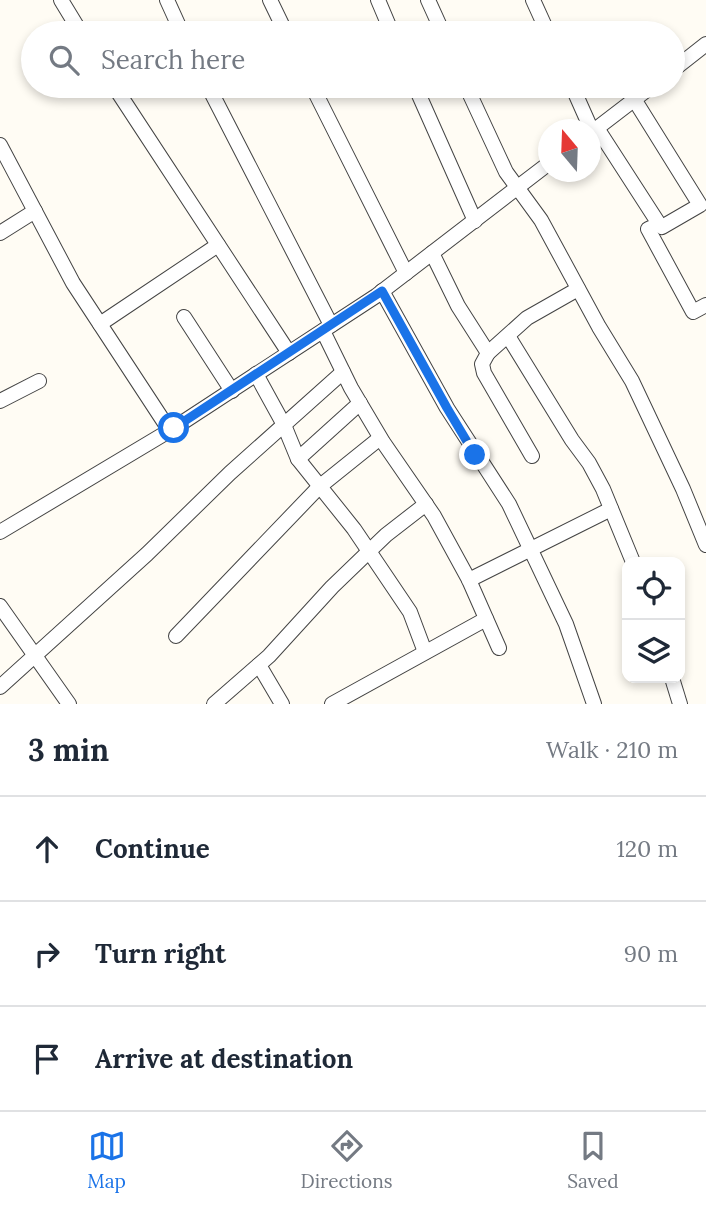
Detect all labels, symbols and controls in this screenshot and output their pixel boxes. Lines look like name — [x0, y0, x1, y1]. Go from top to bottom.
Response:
search box — [21, 21, 685, 98]
icon: search — [45, 41, 83, 79]
text: Search here — [101, 43, 245, 76]
north arrow — [538, 119, 601, 182]
route start — [158, 412, 189, 443]
route end — [459, 439, 490, 470]
map controls — [622, 557, 685, 683]
button: locate — [622, 557, 685, 620]
button: layers — [622, 620, 685, 683]
text: 3 min — [28, 731, 109, 769]
text: Walk · 210 m — [546, 735, 678, 764]
icon: ahead — [28, 830, 66, 868]
text: Continue — [95, 832, 210, 865]
text: 120 m — [616, 834, 678, 863]
icon: right — [28, 935, 66, 973]
text: Turn right — [95, 937, 226, 970]
text: 90 m — [624, 939, 678, 968]
icon: arrive — [28, 1040, 66, 1078]
text: Arrive at destination — [95, 1042, 353, 1075]
tab: Map — [87, 1127, 126, 1193]
tab: Directions — [301, 1127, 393, 1193]
tab: Saved — [567, 1127, 619, 1193]

